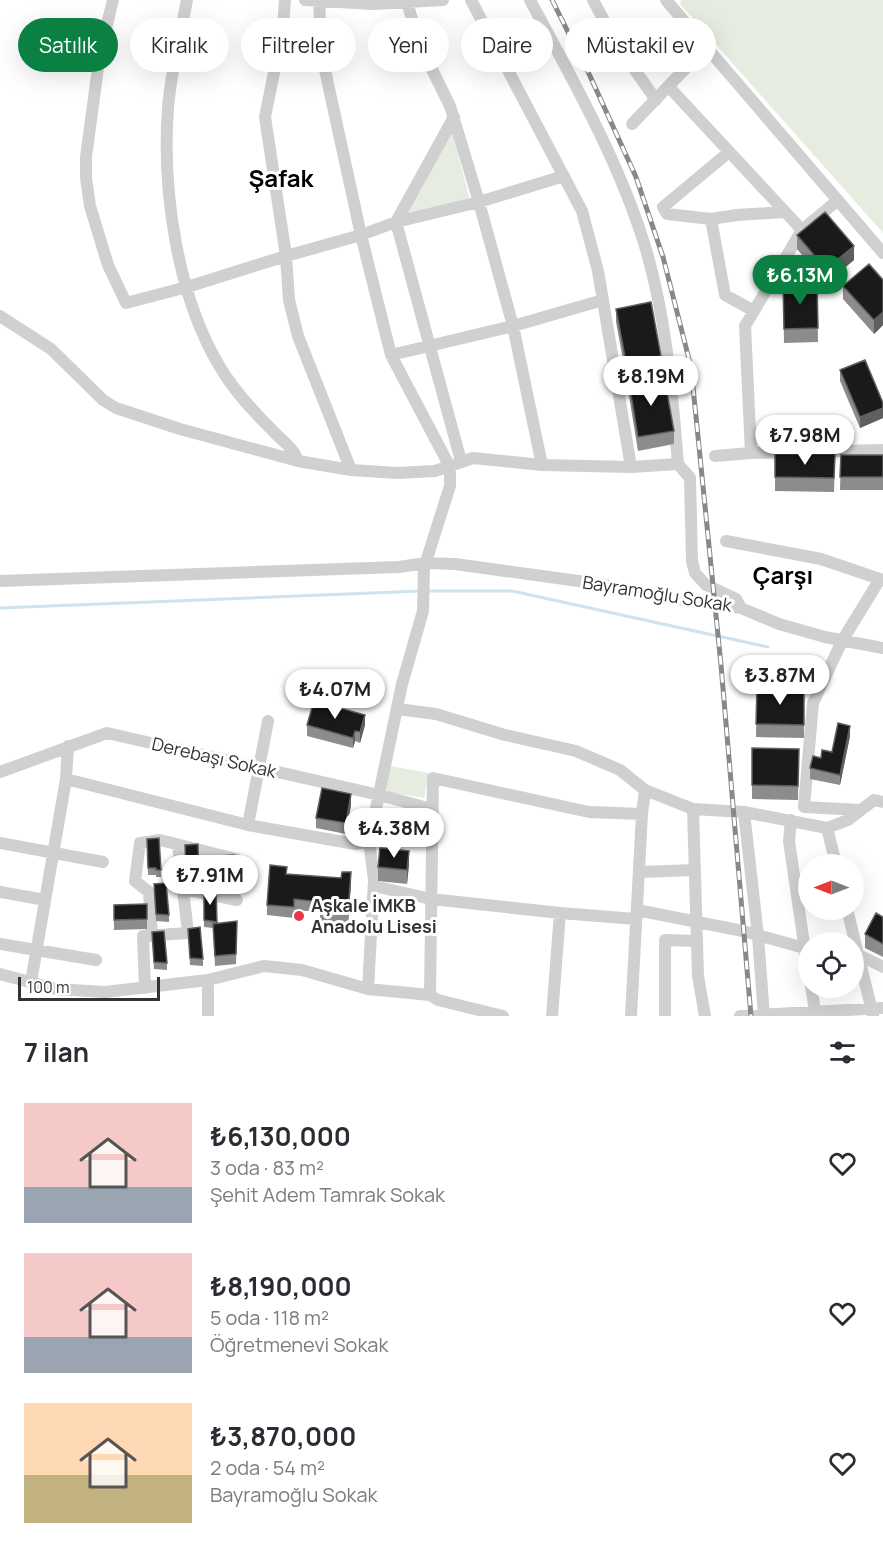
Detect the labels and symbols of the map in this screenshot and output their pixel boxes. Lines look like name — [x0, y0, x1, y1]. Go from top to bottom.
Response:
district label: Şafak — [248, 161, 315, 194]
pin: ₺6.13M — [751, 255, 849, 306]
pin: ₺8.19M — [602, 356, 700, 407]
pin: ₺7.98M — [756, 415, 854, 466]
district label: Çarşı — [753, 558, 813, 591]
street label: Bayramoğlu Sokak — [581, 569, 735, 617]
pin: ₺3.87M — [731, 655, 829, 706]
pin: ₺4.07M — [286, 669, 384, 720]
street label: Derebaşı Sokak — [150, 731, 280, 783]
pin: ₺4.38M — [345, 808, 443, 859]
north arrow — [798, 854, 864, 920]
pin: ₺7.91M — [161, 855, 259, 906]
place label: Aşkale İMKB Anadolu Lisesi — [311, 893, 437, 938]
marker: Aşkale İMKB Anadolu Lisesi — [292, 909, 306, 923]
scale bar — [18, 974, 160, 1001]

